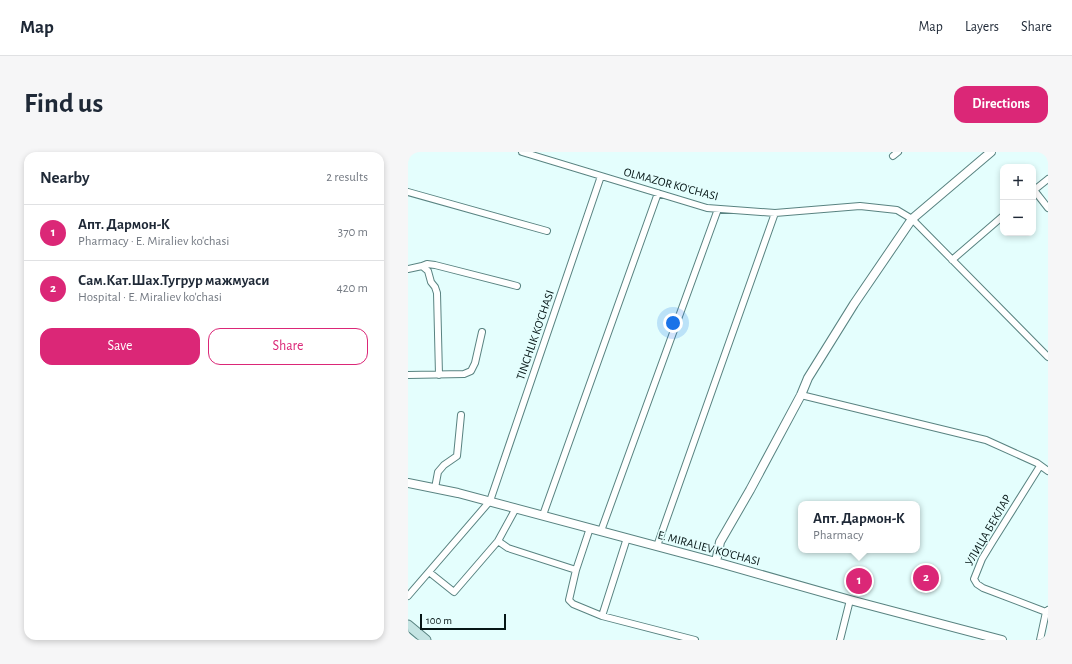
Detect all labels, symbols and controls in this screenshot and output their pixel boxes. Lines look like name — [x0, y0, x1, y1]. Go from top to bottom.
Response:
text: Map — [20, 18, 54, 37]
text: Map — [918, 20, 943, 34]
text: Layers — [965, 20, 999, 34]
text: Share — [1021, 20, 1052, 34]
button: Directions — [954, 86, 1048, 123]
text: Find us — [24, 90, 103, 118]
map controls — [1000, 164, 1036, 236]
button: + — [1000, 164, 1036, 200]
street label: OLMAZOR KO'CHASI — [622, 166, 720, 202]
text: Nearby — [40, 169, 90, 186]
text: 2 results — [326, 171, 368, 184]
button: − — [1000, 200, 1036, 236]
text: Апт. Дармон-К — [78, 217, 170, 232]
text: 1 — [51, 226, 55, 239]
text: 370 m — [338, 226, 368, 239]
text: Pharmacy · E. Miraliev ko'chasi — [78, 235, 229, 248]
text: Сам.Кат.Шах.Тугрур мажмуаси — [78, 273, 270, 288]
text: 2 — [50, 282, 56, 295]
text: 420 m — [336, 282, 368, 295]
street label: TINCHLIK KO’CHASI — [514, 289, 556, 381]
text: Hospital · E. Miraliev ko'chasi — [78, 291, 222, 304]
your location — [663, 313, 683, 333]
button: Save — [40, 328, 200, 365]
button: Share — [208, 328, 368, 365]
street label: УЛИЦА БЕКЛАР — [963, 492, 1013, 568]
popup — [798, 501, 920, 553]
text: Апт. Дармон-К — [813, 511, 905, 526]
street label: E. MIRALIEV KO'CHASI — [657, 529, 761, 567]
text: Pharmacy — [813, 529, 864, 542]
pin: 2 — [913, 563, 939, 593]
pin: 1 — [846, 566, 872, 596]
scale bar — [420, 612, 506, 631]
text: 100 m — [426, 615, 452, 626]

